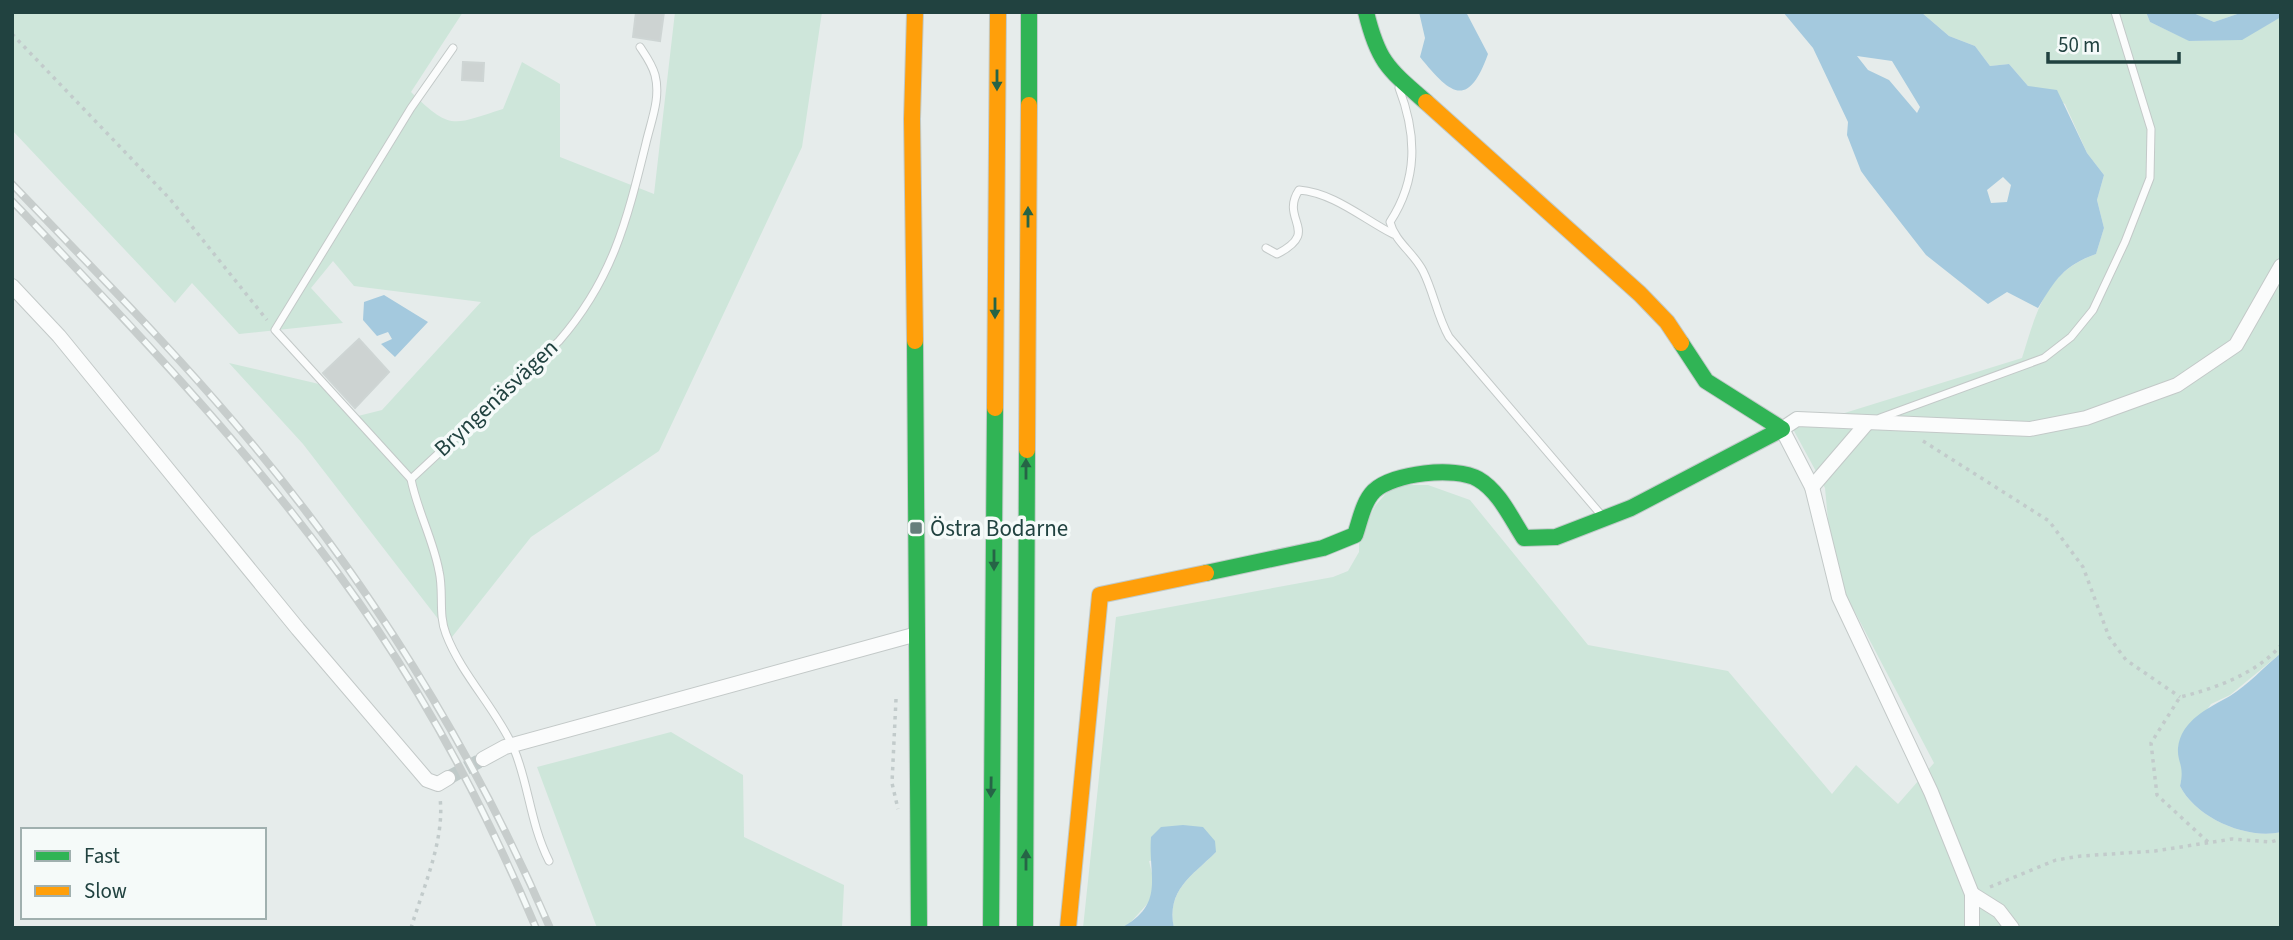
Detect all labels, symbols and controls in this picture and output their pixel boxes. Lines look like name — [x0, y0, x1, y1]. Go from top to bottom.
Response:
scale bar — [2048, 21, 2179, 65]
text: 50 m — [2058, 30, 2100, 60]
one-way arrow — [991, 70, 1003, 92]
one-way arrow — [1022, 205, 1034, 227]
one-way arrow — [989, 297, 1001, 319]
street label: Bryngenäsvägen — [427, 332, 565, 464]
one-way arrow — [1020, 457, 1032, 479]
place label: Östra Bodarne — [930, 512, 1068, 545]
marker: Östra Bodarne — [908, 520, 924, 536]
one-way arrow — [988, 549, 1000, 571]
one-way arrow — [985, 777, 997, 799]
legend — [21, 828, 266, 919]
text: Fast — [84, 841, 120, 871]
one-way arrow — [1020, 848, 1032, 870]
text: Slow — [84, 876, 127, 906]

